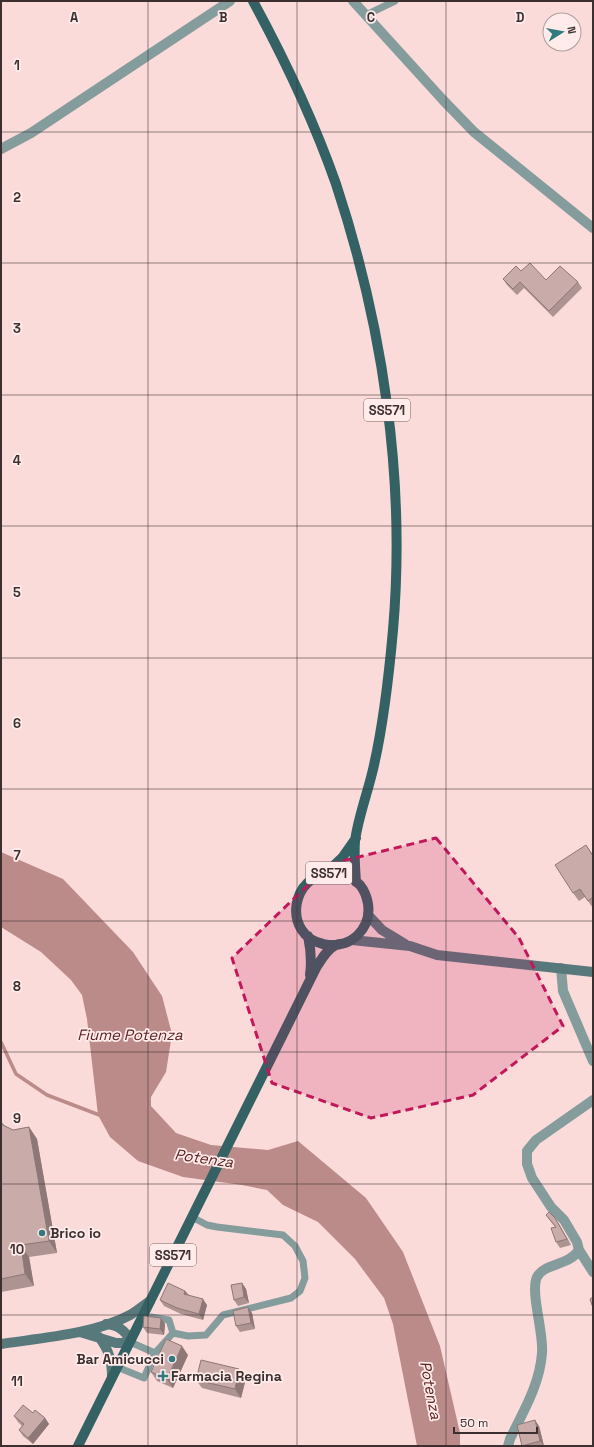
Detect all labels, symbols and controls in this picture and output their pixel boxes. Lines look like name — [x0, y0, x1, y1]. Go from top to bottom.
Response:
text: A — [70, 9, 79, 26]
text: B — [219, 9, 228, 26]
text: C — [367, 9, 375, 26]
text: D — [516, 9, 525, 26]
north arrow — [542, 12, 582, 52]
text: N — [564, 25, 579, 35]
text: 1 — [14, 57, 20, 74]
text: 2 — [13, 189, 21, 206]
text: 3 — [13, 320, 21, 337]
road number: SS571 — [364, 399, 410, 421]
text: 4 — [13, 452, 21, 469]
text: 5 — [13, 584, 21, 601]
text: 6 — [13, 715, 21, 732]
text: 7 — [13, 847, 21, 864]
road number: SS571 — [306, 862, 352, 884]
text: 8 — [13, 978, 21, 995]
water label: Fiume Potenza — [77, 1025, 183, 1044]
text: 9 — [13, 1110, 21, 1127]
water label: Potenza — [174, 1144, 235, 1172]
place label: Brico io — [50, 1224, 101, 1242]
marker: Brico io — [37, 1228, 47, 1238]
text: 10 — [10, 1241, 24, 1258]
road number: SS571 — [150, 1244, 196, 1266]
place label: Bar Amicucci — [76, 1350, 164, 1368]
marker: Bar Amicucci — [167, 1354, 177, 1364]
water label: Potenza — [416, 1359, 446, 1421]
place label: Farmacia Regina — [171, 1367, 282, 1385]
marker: Farmacia Regina — [158, 1371, 168, 1381]
text: 11 — [11, 1373, 23, 1390]
scale bar — [454, 1409, 537, 1435]
text: 50 m — [460, 1415, 488, 1431]

